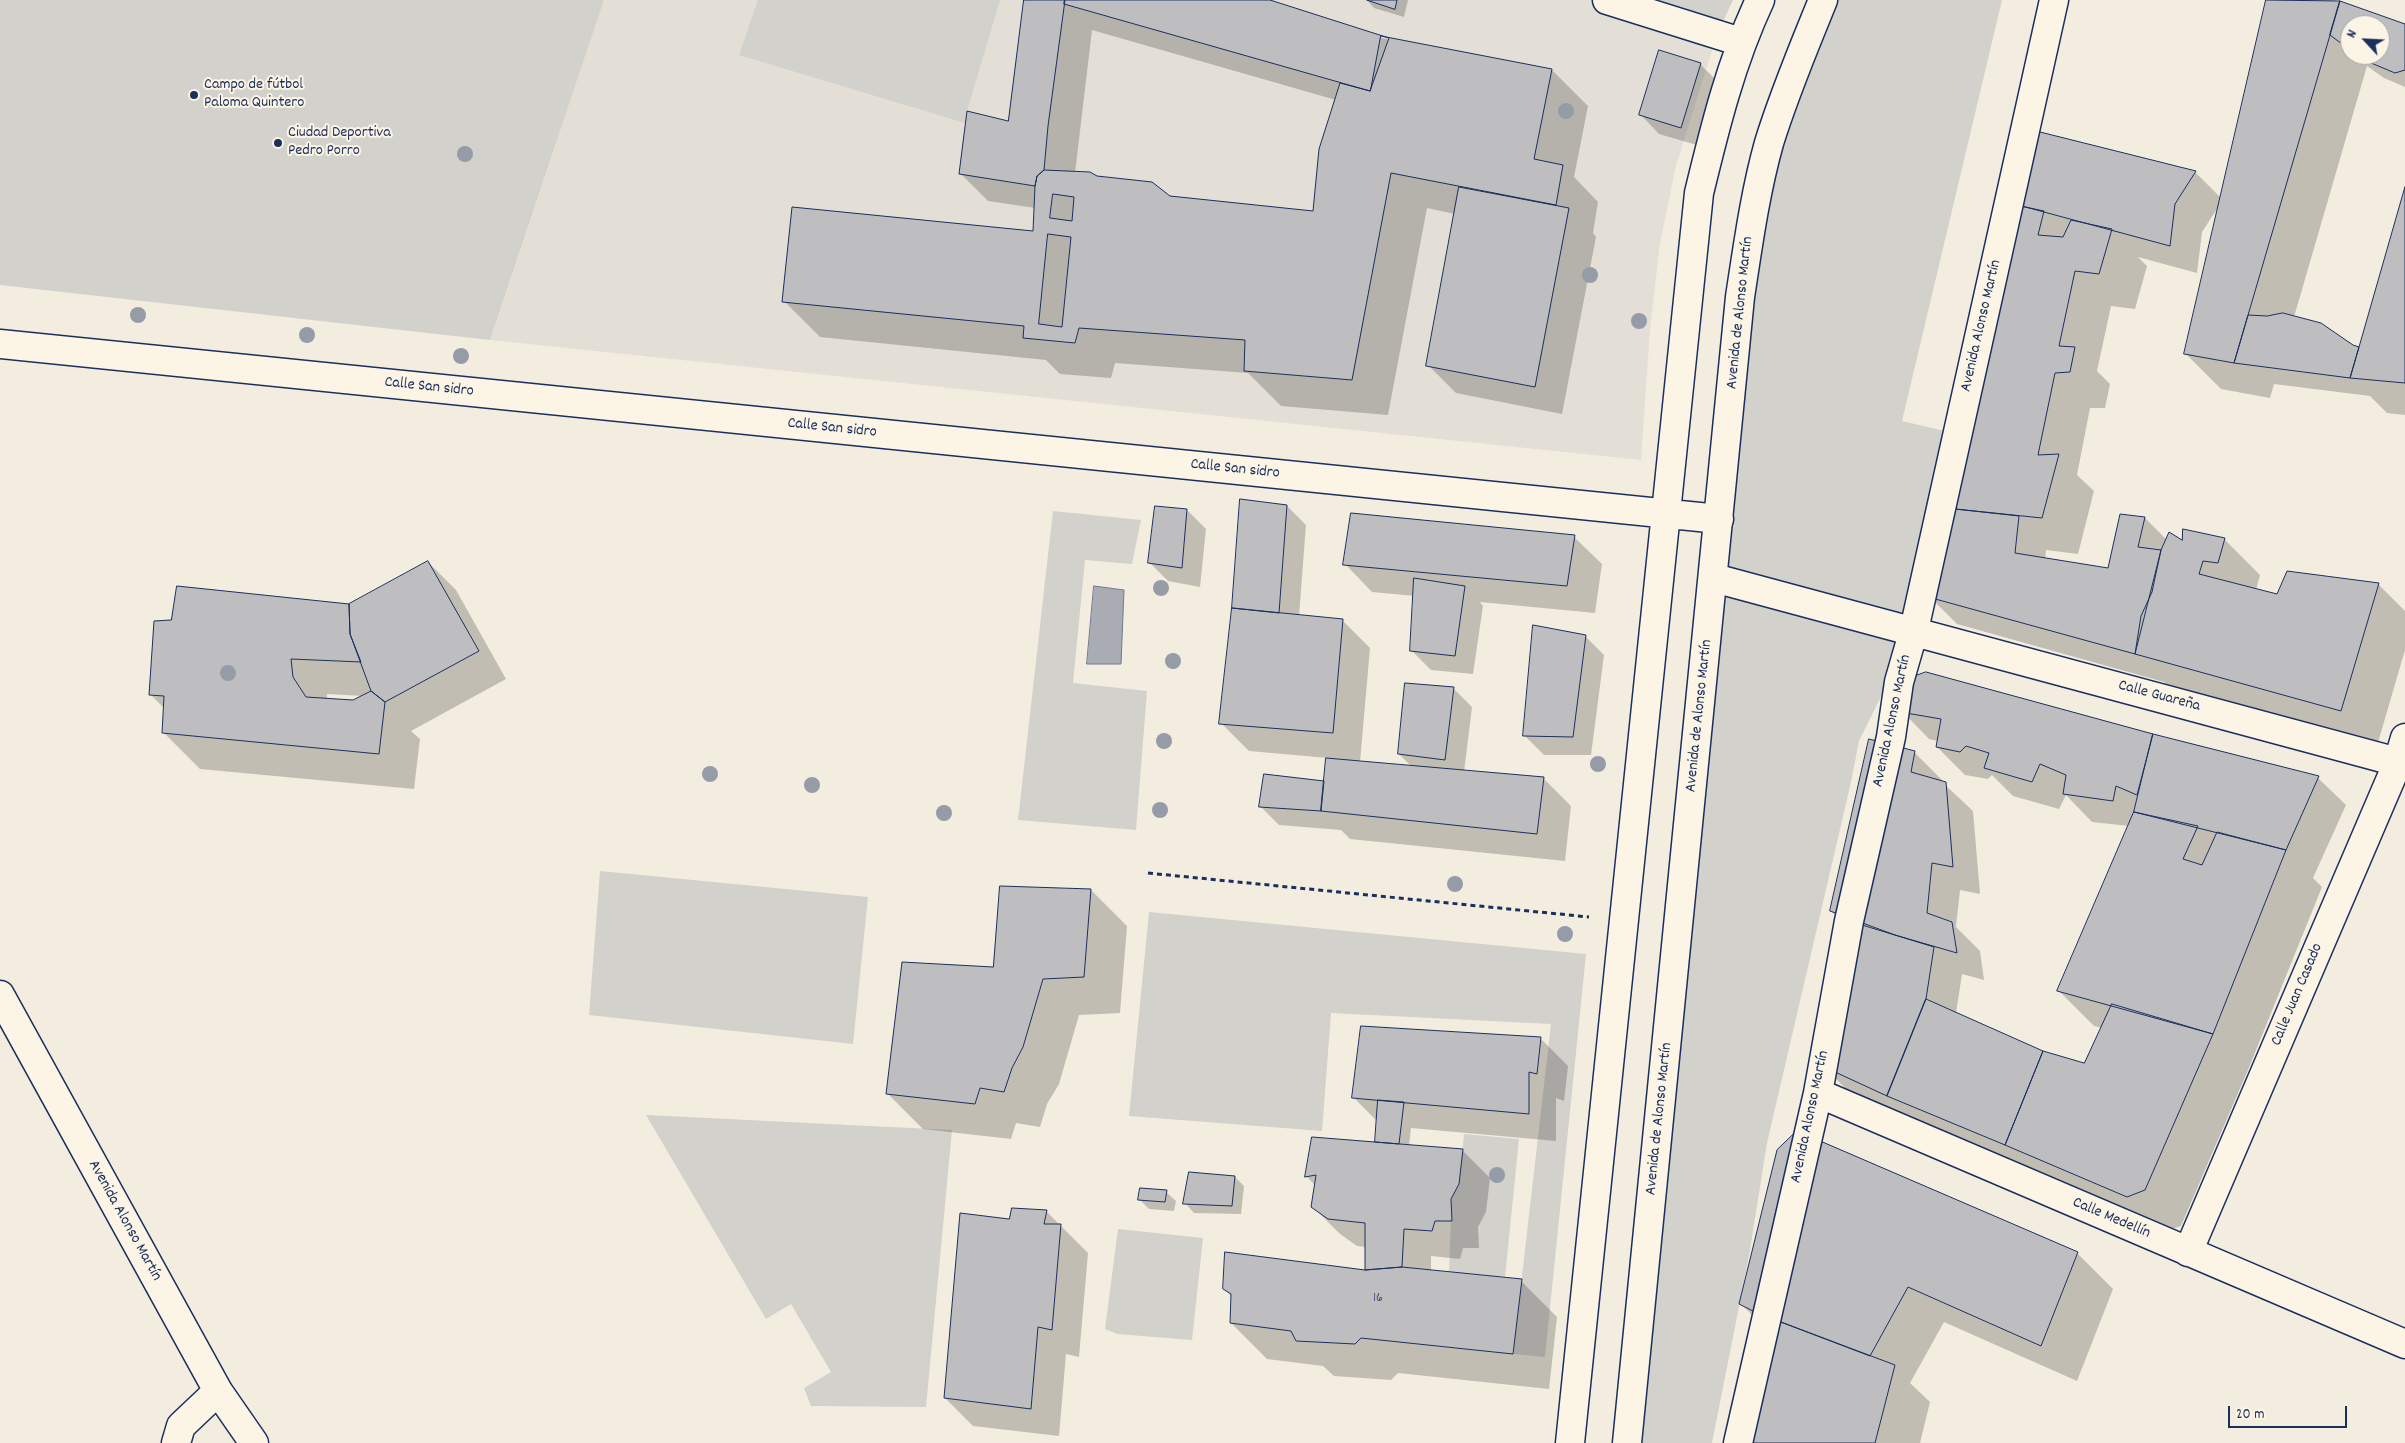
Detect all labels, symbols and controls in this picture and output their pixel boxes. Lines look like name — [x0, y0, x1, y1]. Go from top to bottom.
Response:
north arrow — [2340, 15, 2390, 65]
text: N — [2342, 27, 2363, 41]
place label: Campo de fútbol Paloma Quintero — [204, 76, 304, 114]
marker: Campo de fútbol Paloma Quintero — [188, 89, 200, 101]
place label: Ciudad Deportiva Pedro Porro — [288, 124, 391, 162]
marker: Ciudad Deportiva Pedro Porro — [272, 137, 284, 149]
street label: Avenida de Alonso Martín — [1723, 236, 1759, 390]
street label: Avenida Alonso Martín — [1957, 258, 2007, 394]
street label: Calle San sidro — [383, 374, 475, 402]
street label: Calle San sidro — [786, 415, 878, 443]
street label: Calle San sidro — [1189, 456, 1281, 484]
street label: Avenida de Alonso Martín — [1682, 639, 1718, 793]
street label: Avenida Alonso Martín — [1870, 653, 1916, 789]
street label: Calle Guareña — [2116, 677, 2202, 717]
street label: Calle Juan Casado — [2268, 941, 2328, 1049]
street label: Avenida de Alonso Martín — [1642, 1042, 1678, 1196]
street label: Avenida Alonso Martín — [1788, 1049, 1834, 1185]
street label: Avenida Alonso Martín — [83, 1157, 165, 1285]
street label: Calle Medellín — [2069, 1194, 2153, 1244]
house number: 16 — [1373, 1291, 1383, 1307]
scale bar — [2230, 1396, 2349, 1428]
text: 20 m — [2236, 1404, 2264, 1426]

